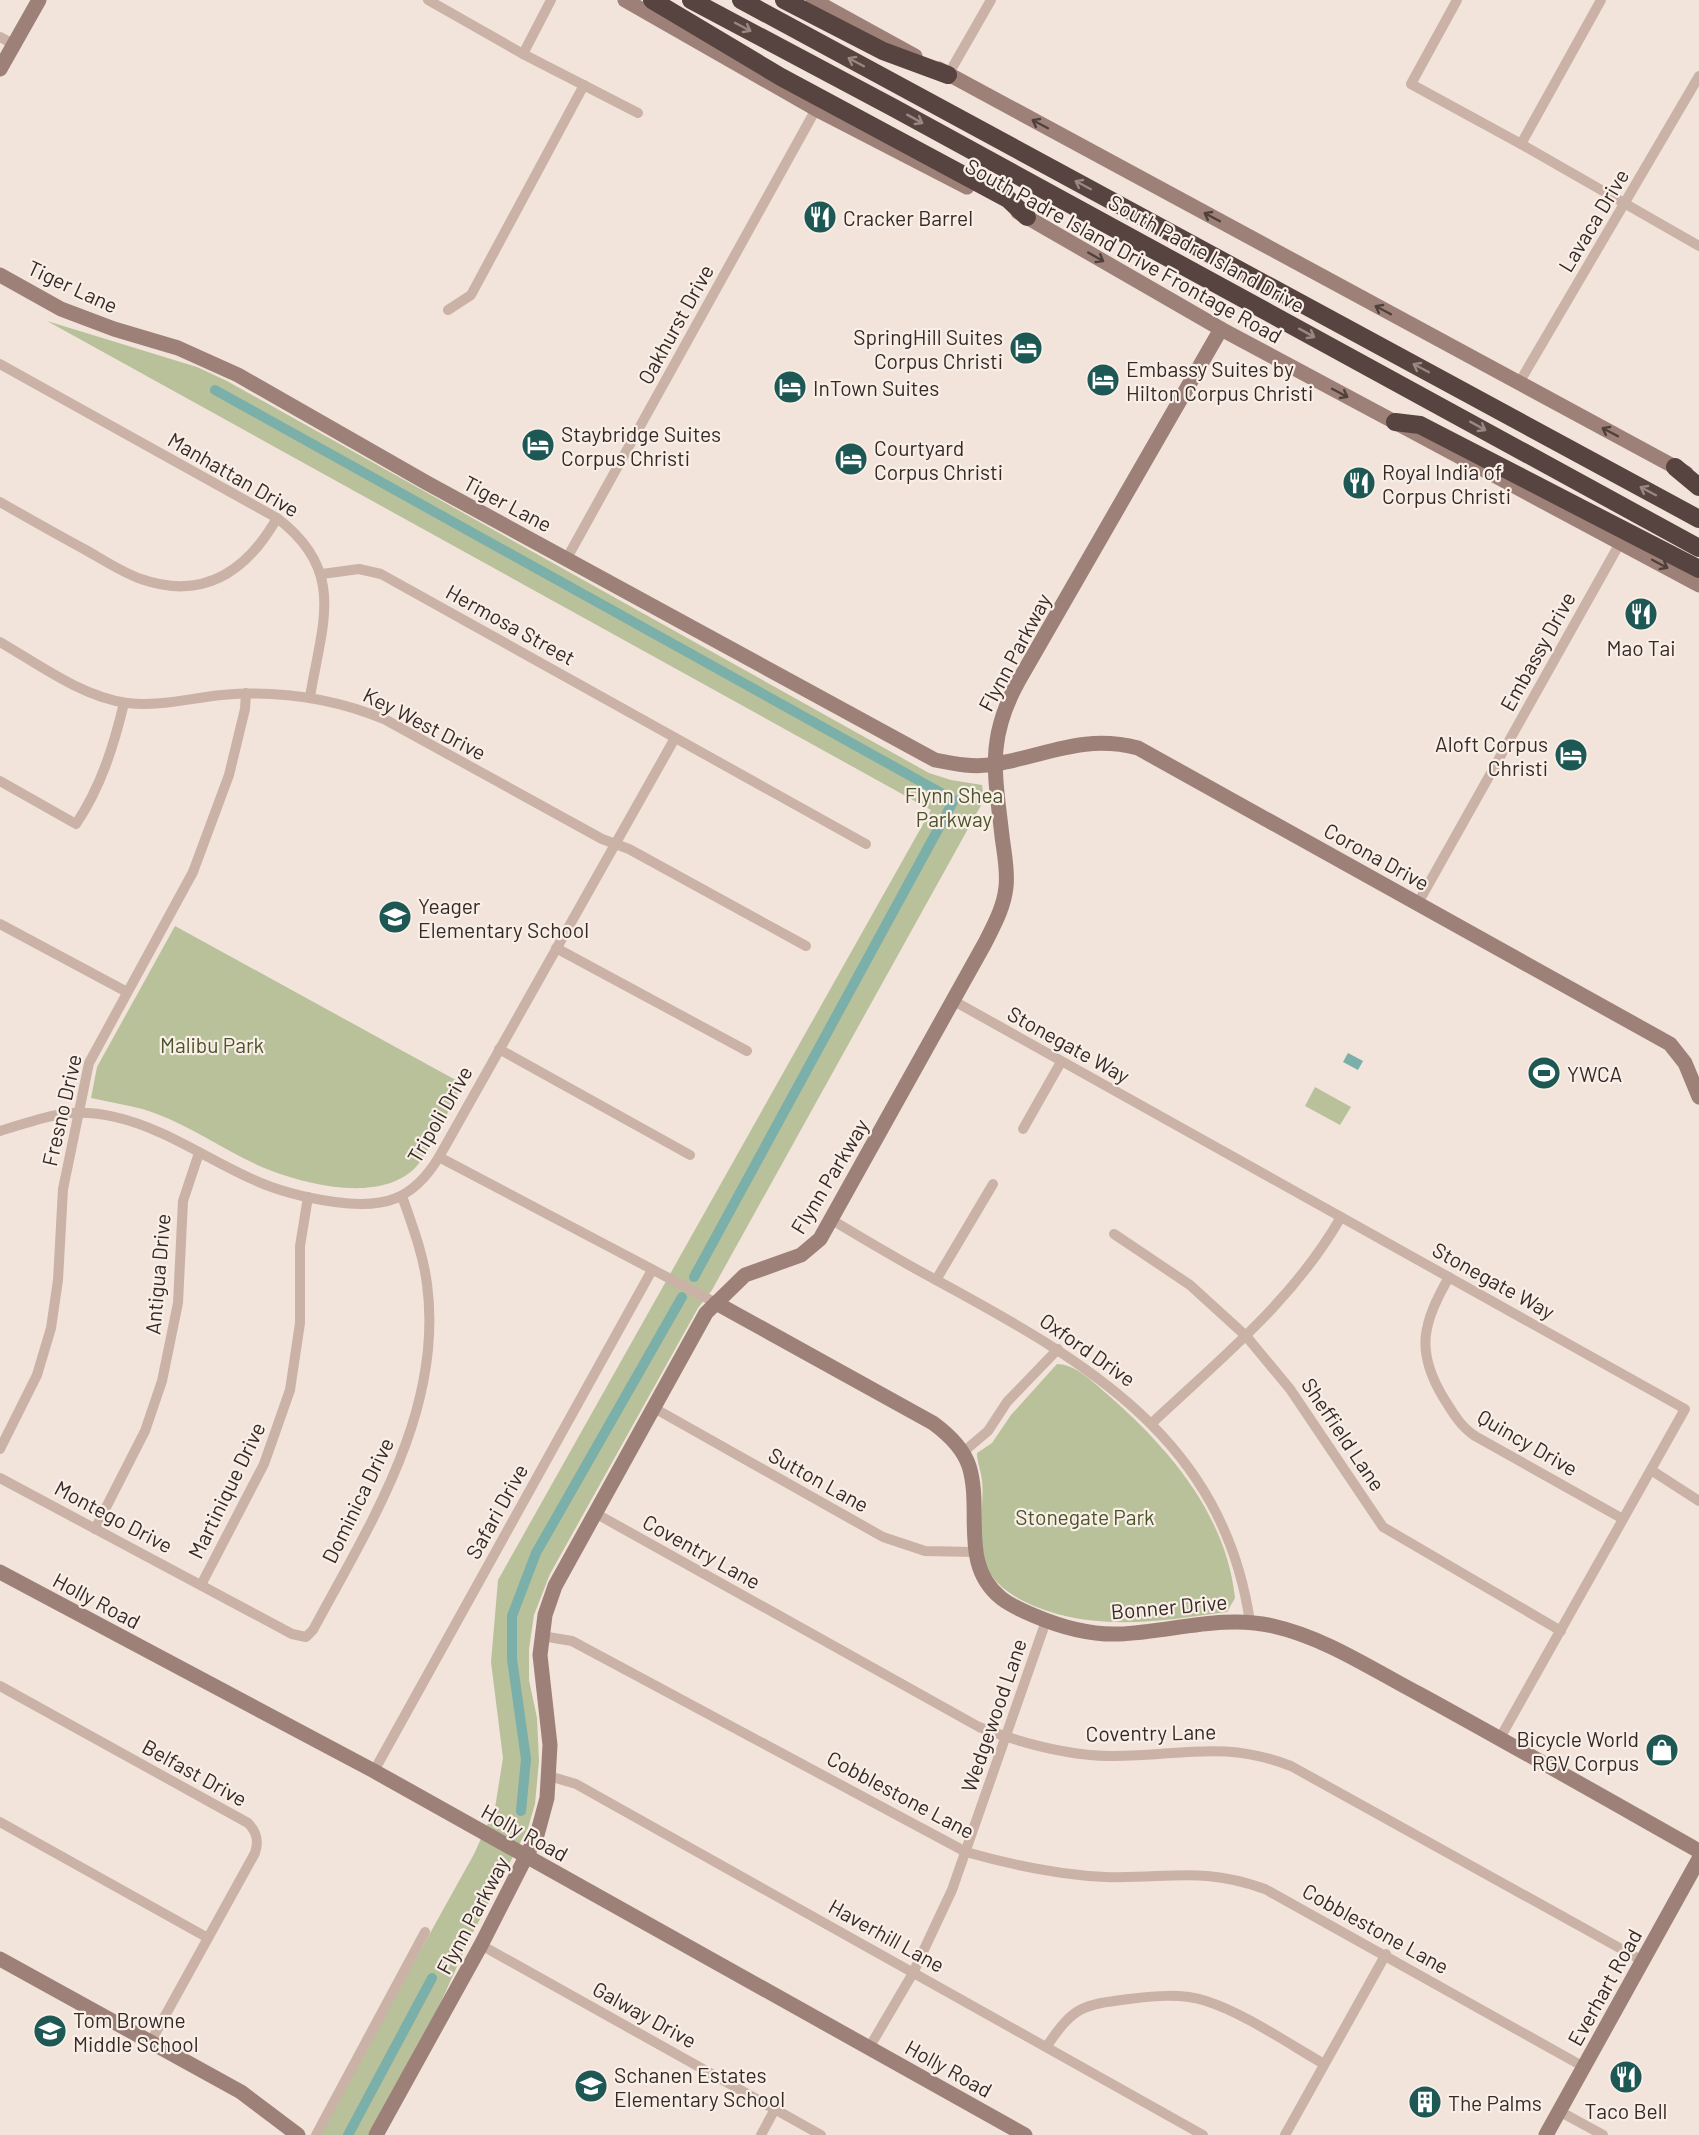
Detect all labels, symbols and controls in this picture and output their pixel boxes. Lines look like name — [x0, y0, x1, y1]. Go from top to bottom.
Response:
one-way arrow — [733, 22, 751, 34]
one-way arrow — [848, 56, 865, 68]
one-way arrow — [906, 113, 923, 125]
one-way arrow — [1032, 118, 1050, 129]
street label: South Padre Island Drive Frontage Road — [961, 152, 1287, 348]
street label: Lavaca Drive — [1553, 164, 1633, 276]
one-way arrow — [1075, 179, 1092, 191]
street label: South Padre Island Drive — [1105, 189, 1309, 317]
restaurant icon: Cracker Barrel — [802, 199, 838, 235]
place label: Cracker Barrel — [843, 205, 973, 230]
one-way arrow — [1204, 211, 1221, 223]
one-way arrow — [1087, 251, 1104, 263]
street label: Tiger Lane — [24, 254, 122, 318]
street label: Oakhurst Drive — [632, 260, 718, 388]
one-way arrow — [1375, 304, 1393, 315]
place label: SpringHill Suites Corpus Christi — [853, 324, 1003, 373]
one-way arrow — [1298, 327, 1315, 339]
hotel icon: SpringHill Suites Corpus Christi — [1008, 330, 1044, 366]
place label: Embassy Suites by Hilton Corpus Christi — [1126, 356, 1313, 405]
hotel icon: Embassy Suites by Hilton Corpus Christi — [1085, 362, 1121, 398]
one-way arrow — [1412, 362, 1430, 373]
hotel icon: InTown Suites — [772, 369, 808, 405]
place label: InTown Suites — [813, 375, 939, 400]
one-way arrow — [1330, 388, 1348, 399]
place label: Staybridge Suites Corpus Christi — [561, 421, 721, 470]
one-way arrow — [1469, 421, 1487, 432]
street label: Manhattan Drive — [164, 426, 304, 522]
one-way arrow — [1602, 426, 1620, 437]
hotel icon: Staybridge Suites Corpus Christi — [520, 427, 556, 463]
place label: Courtyard Corpus Christi — [874, 435, 1003, 484]
hotel icon: Courtyard Corpus Christi — [833, 441, 869, 477]
place label: Royal India of Corpus Christi — [1382, 459, 1511, 508]
restaurant icon: Royal India of Corpus Christi — [1341, 465, 1377, 501]
street label: Tiger Lane — [460, 469, 556, 537]
one-way arrow — [1639, 485, 1657, 496]
one-way arrow — [1650, 559, 1668, 570]
street label: Hermosa Street — [442, 578, 580, 670]
street label: Embassy Drive — [1494, 587, 1580, 715]
street label: Flynn Parkway — [973, 589, 1056, 715]
restaurant icon: Mao Tai — [1623, 596, 1659, 632]
place label: Mao Tai — [1606, 635, 1676, 660]
street label: Key West Drive — [359, 681, 491, 765]
place label: Aloft Corpus Christi — [1435, 731, 1548, 780]
hotel icon: Aloft Corpus Christi — [1553, 737, 1589, 773]
park label: Flynn Shea Parkway — [905, 782, 1003, 831]
street label: Corona Drive — [1320, 817, 1434, 895]
place label: Yeager Elementary School — [418, 893, 589, 942]
school or university icon: Yeager Elementary School — [377, 899, 413, 935]
street label: Stonegate Way — [1004, 1000, 1135, 1088]
park label: Malibu Park — [160, 1032, 264, 1057]
street label: Fresno Drive — [36, 1052, 86, 1168]
sports icon: YWCA — [1526, 1055, 1562, 1091]
street label: Tripoli Drive — [401, 1061, 477, 1167]
place label: YWCA — [1567, 1061, 1623, 1086]
street label: Flynn Parkway — [785, 1114, 873, 1238]
street label: Antigua Drive — [139, 1213, 175, 1335]
street label: Stonegate Way — [1429, 1236, 1560, 1324]
street label: Oxford Drive — [1035, 1307, 1141, 1391]
street label: Sheffield Lane — [1297, 1373, 1391, 1495]
street label: Quincy Drive — [1474, 1403, 1582, 1481]
street label: Martinique Drive — [182, 1418, 270, 1562]
street label: Dominica Drive — [316, 1433, 398, 1567]
street label: Sutton Lane — [765, 1441, 873, 1517]
street label: Safari Drive — [460, 1459, 532, 1563]
street label: Montego Drive — [51, 1474, 177, 1558]
park label: Stonegate Park — [1015, 1504, 1155, 1529]
street label: Coventry Lane — [639, 1508, 765, 1594]
street label: Holly Road — [49, 1567, 145, 1633]
street label: Bonner Drive — [1110, 1588, 1228, 1624]
street label: Wedgewood Lane — [955, 1635, 1031, 1795]
street label: Coventry Lane — [1085, 1718, 1217, 1746]
place label: Bicycle World RGV Corpus — [1516, 1726, 1639, 1775]
shop icon: Bicycle World RGV Corpus — [1644, 1732, 1680, 1768]
street label: Belfast Drive — [138, 1733, 252, 1811]
street label: Cobblestone Lane — [823, 1745, 979, 1843]
street label: Holly Road — [477, 1798, 573, 1866]
street label: Flynn Parkway — [431, 1852, 514, 1978]
street label: Cobblestone Lane — [1299, 1877, 1453, 1979]
street label: Haverhill Lane — [825, 1893, 949, 1977]
street label: Everhart Road — [1562, 1924, 1646, 2050]
street label: Galway Drive — [589, 1975, 701, 2053]
place label: Tom Browne Middle School — [73, 2007, 199, 2056]
school or university icon: Tom Browne Middle School — [32, 2013, 68, 2049]
street label: Holly Road — [901, 2034, 997, 2102]
restaurant icon: Taco Bell — [1608, 2059, 1644, 2095]
place label: Schanen Estates Elementary School — [614, 2062, 785, 2111]
school or university icon: Schanen Estates Elementary School — [573, 2068, 609, 2104]
building icon: The Palms — [1407, 2084, 1443, 2120]
place label: The Palms — [1448, 2090, 1542, 2115]
place label: Taco Bell — [1585, 2098, 1667, 2123]

